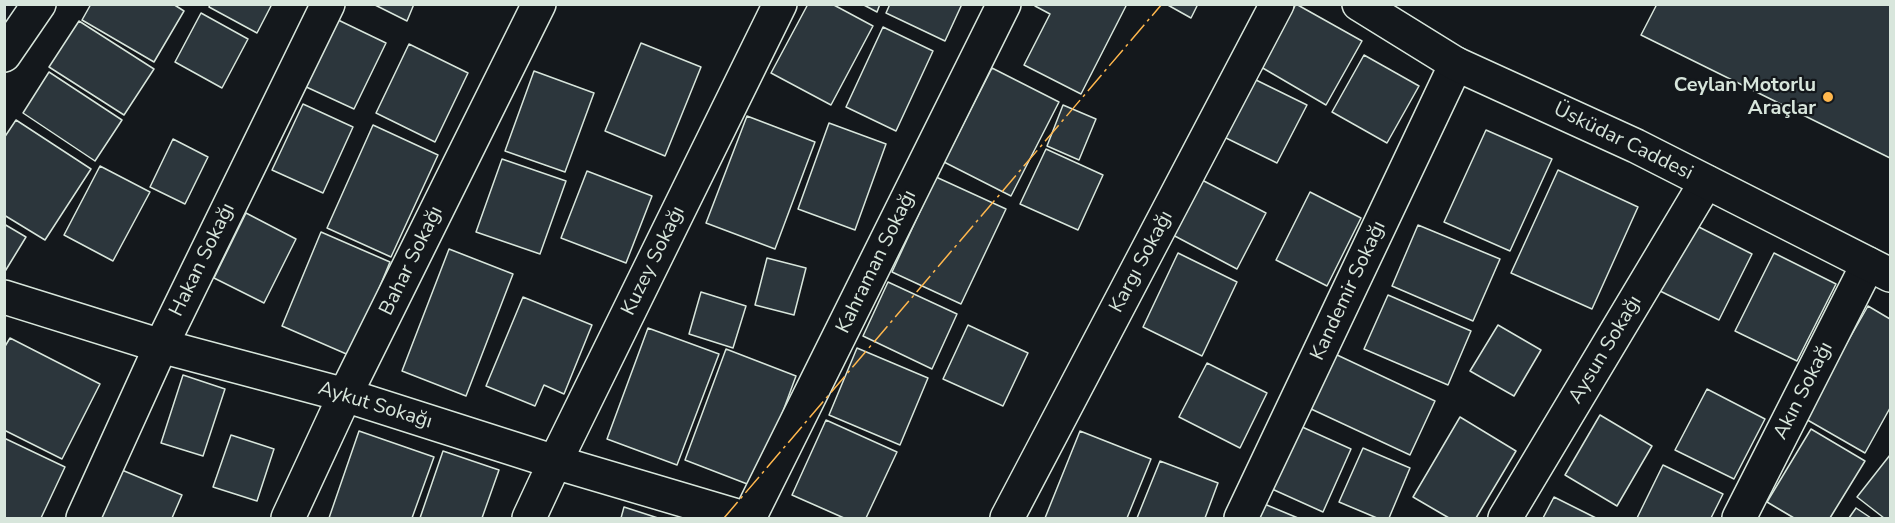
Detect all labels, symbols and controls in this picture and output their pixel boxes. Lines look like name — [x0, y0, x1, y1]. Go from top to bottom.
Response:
place label: Ceylan Motorlu Araçlar — [1674, 74, 1816, 121]
marker: Ceylan Motorlu Araçlar — [1821, 90, 1835, 104]
street label: Üsküdar Caddesi — [1549, 98, 1697, 186]
street label: Kahraman Sokağı — [832, 186, 922, 338]
street label: Hakan Sokağı — [165, 199, 241, 321]
street label: Bahar Sokağı — [375, 202, 449, 320]
street label: Kuzey Sokağı — [617, 202, 691, 320]
street label: Kargı Sokağı — [1105, 207, 1179, 317]
street label: Kandemir Sokağı — [1306, 217, 1392, 365]
street label: Aysun Sokağı — [1564, 292, 1648, 408]
street label: Akın Sokağı — [1769, 338, 1839, 444]
street label: Aykut Sokağı — [315, 377, 435, 435]

